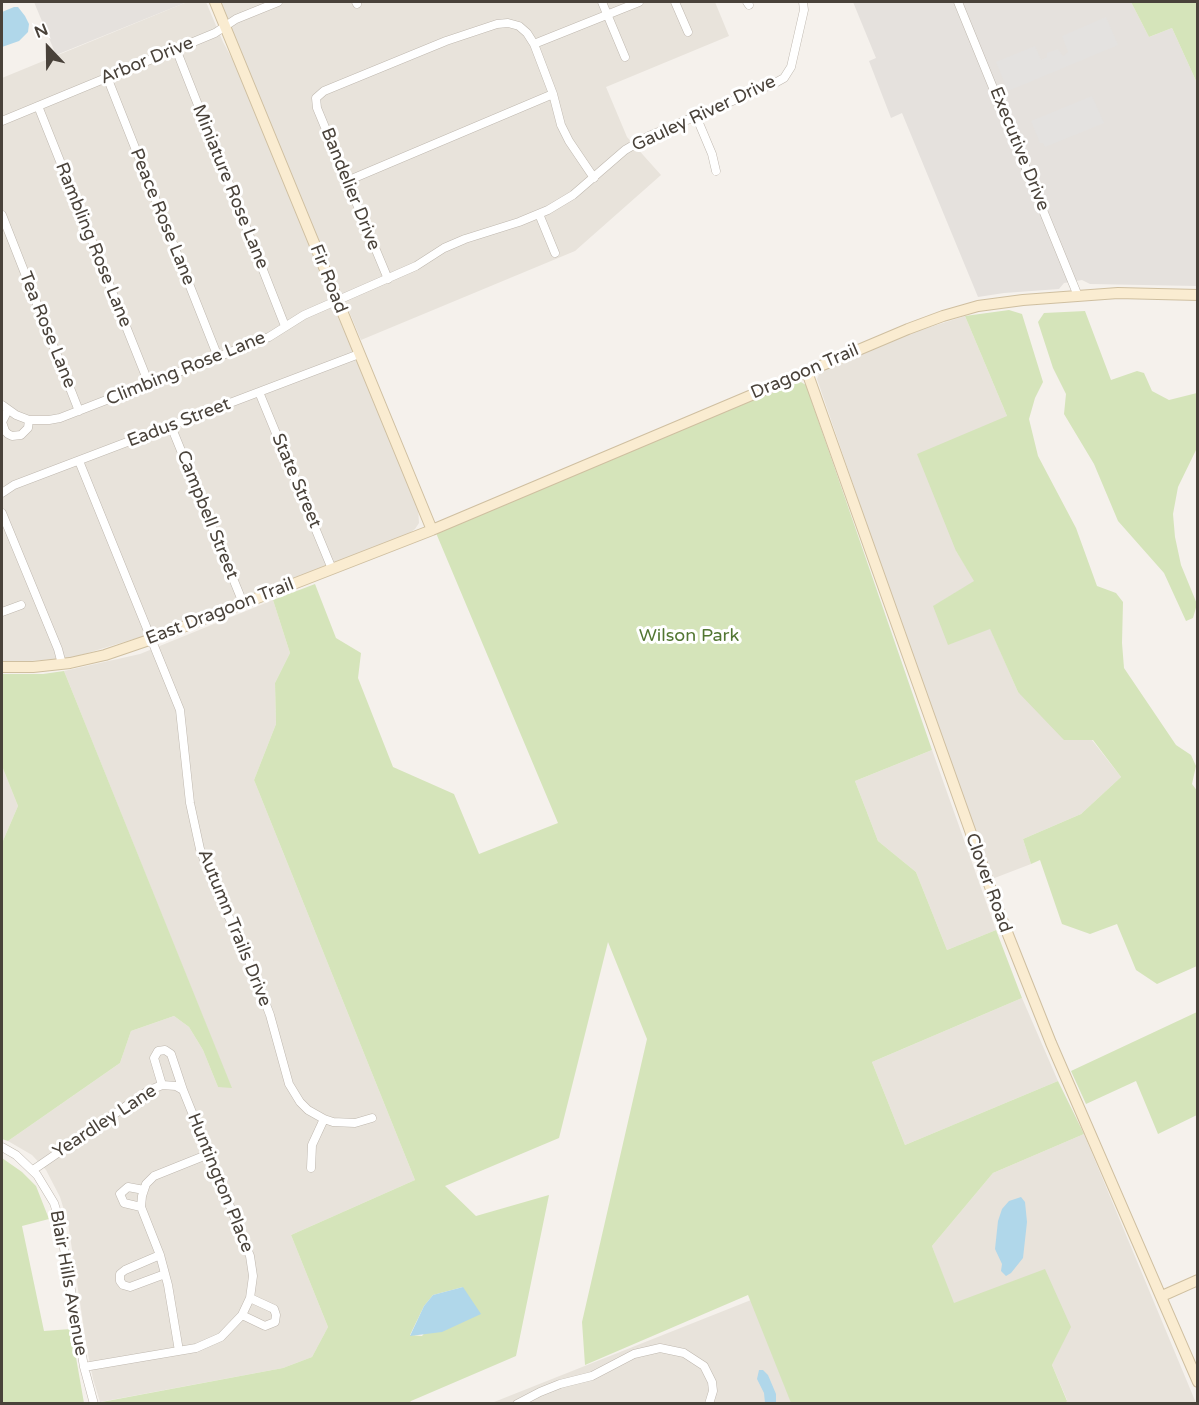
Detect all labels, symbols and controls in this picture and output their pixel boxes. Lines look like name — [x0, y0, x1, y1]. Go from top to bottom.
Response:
north arrow — [18, 18, 78, 78]
text: N — [32, 20, 51, 43]
street label: Arbor Drive — [97, 33, 197, 89]
street label: Gauley River Drive — [629, 71, 779, 157]
street label: Executive Drive — [984, 84, 1054, 214]
street label: Miniature Rose Lane — [187, 102, 273, 272]
street label: Bandelier Drive — [316, 125, 384, 253]
street label: Peace Rose Lane — [125, 146, 199, 288]
street label: Rambling Rose Lane — [50, 160, 136, 330]
street label: Fir Road — [304, 242, 352, 316]
street label: Tea Rose Lane — [14, 269, 80, 391]
street label: Climbing Rose Lane — [103, 327, 269, 411]
street label: Dragoon Trail — [748, 340, 862, 404]
street label: Eadus Street — [124, 393, 234, 453]
street label: State Street — [266, 431, 326, 531]
street label: Campbell Street — [171, 447, 243, 583]
street label: East Dragoon Trail — [143, 574, 297, 650]
park label: Wilson Park — [639, 625, 739, 647]
street label: Clover Road — [960, 830, 1016, 936]
street label: Autumn Trails Drive — [193, 846, 275, 1010]
street label: Yeardley Lane — [49, 1081, 161, 1163]
street label: Huntington Place — [182, 1110, 258, 1256]
street label: Blair Hills Avenue — [45, 1208, 91, 1358]

